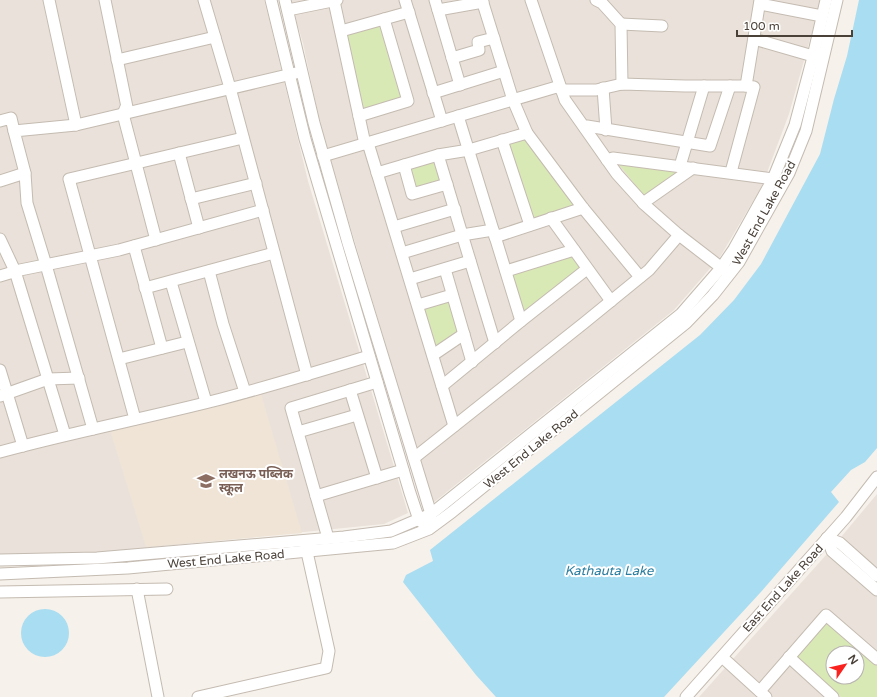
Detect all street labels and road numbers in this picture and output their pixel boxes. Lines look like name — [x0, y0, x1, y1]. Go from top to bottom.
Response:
street label: West End Lake Road — [729, 158, 799, 268]
street label: West End Lake Road — [481, 407, 581, 491]
street label: East End Lake Road — [740, 541, 826, 635]
street label: West End Lake Road — [167, 547, 285, 571]

